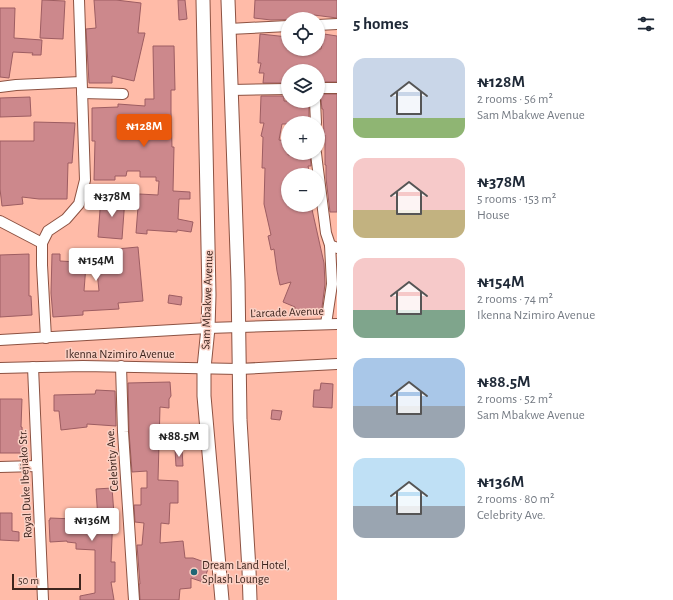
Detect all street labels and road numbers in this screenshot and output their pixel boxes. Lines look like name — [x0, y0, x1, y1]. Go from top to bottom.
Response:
street label: Sam Mbakwe Avenue — [199, 250, 215, 350]
street label: L’arcade Avenue — [250, 305, 324, 319]
street label: Ikenna Nzimiro Avenue — [65, 348, 175, 360]
street label: Celebrity Ave. — [104, 428, 121, 492]
street label: Royal Duke Ibejiako Str. — [16, 429, 35, 539]

